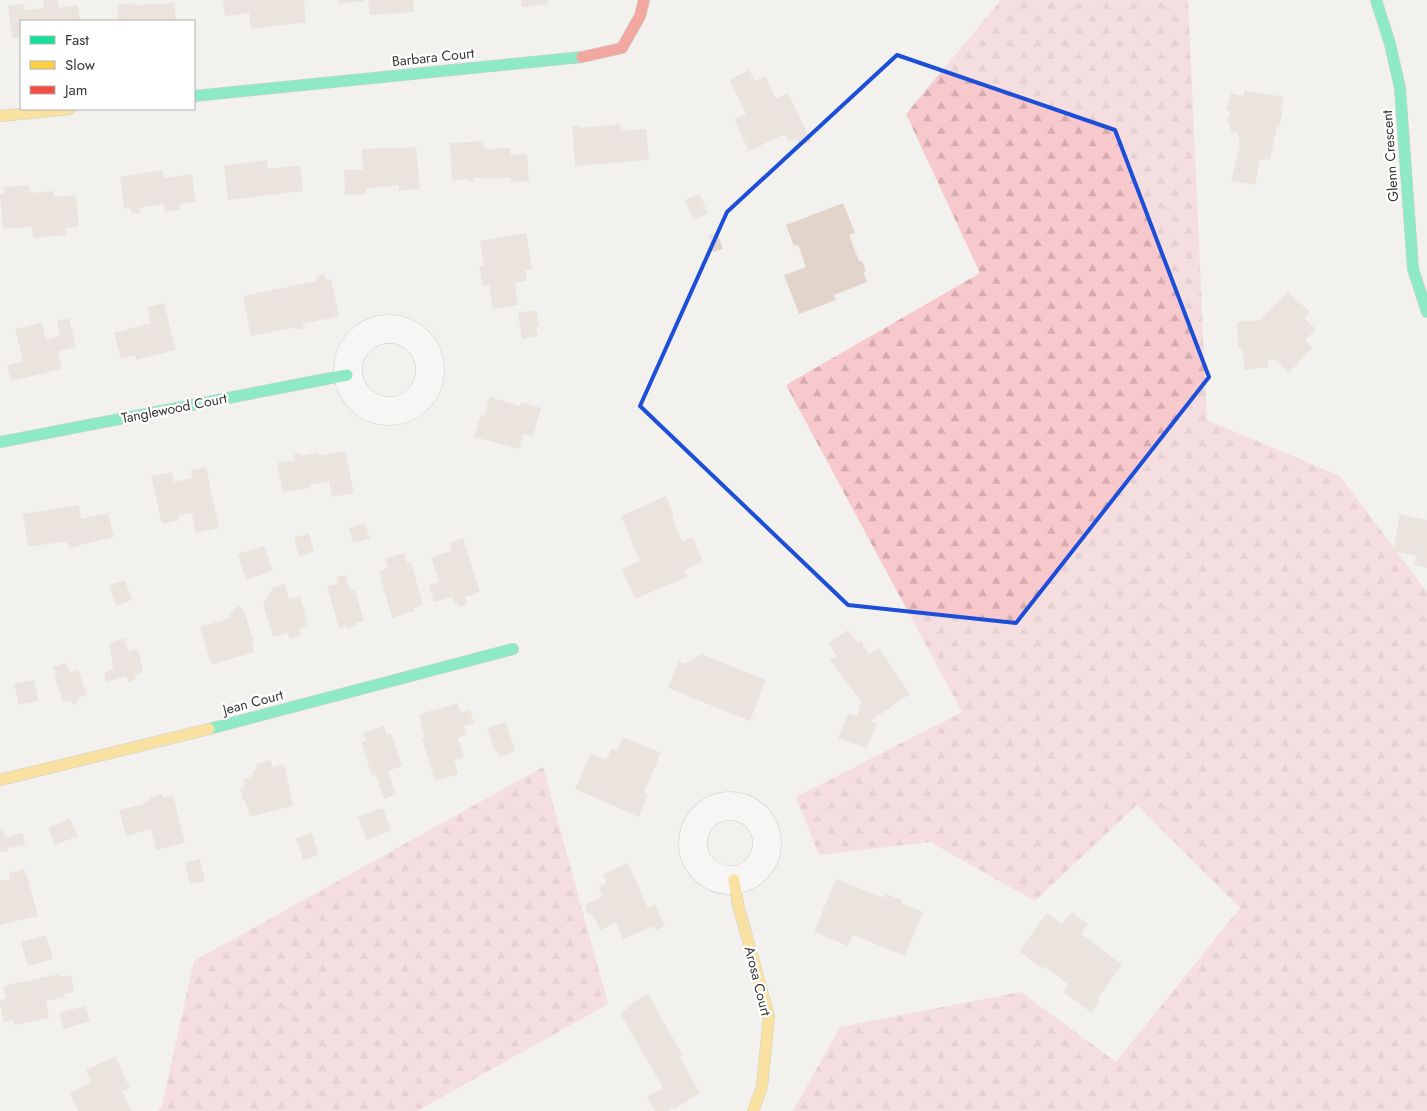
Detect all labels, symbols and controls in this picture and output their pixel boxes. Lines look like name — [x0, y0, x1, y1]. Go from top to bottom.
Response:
legend — [20, 20, 195, 110]
text: Fast — [65, 29, 89, 51]
street label: Barbara Court — [391, 43, 476, 71]
text: Slow — [65, 54, 96, 76]
text: Jam — [63, 79, 88, 101]
street label: Glenn Crescent — [1377, 109, 1403, 202]
street label: Tanglewood Court — [120, 388, 229, 428]
street label: Jean Court — [219, 684, 286, 720]
street label: Arosa Court — [740, 944, 776, 1018]

